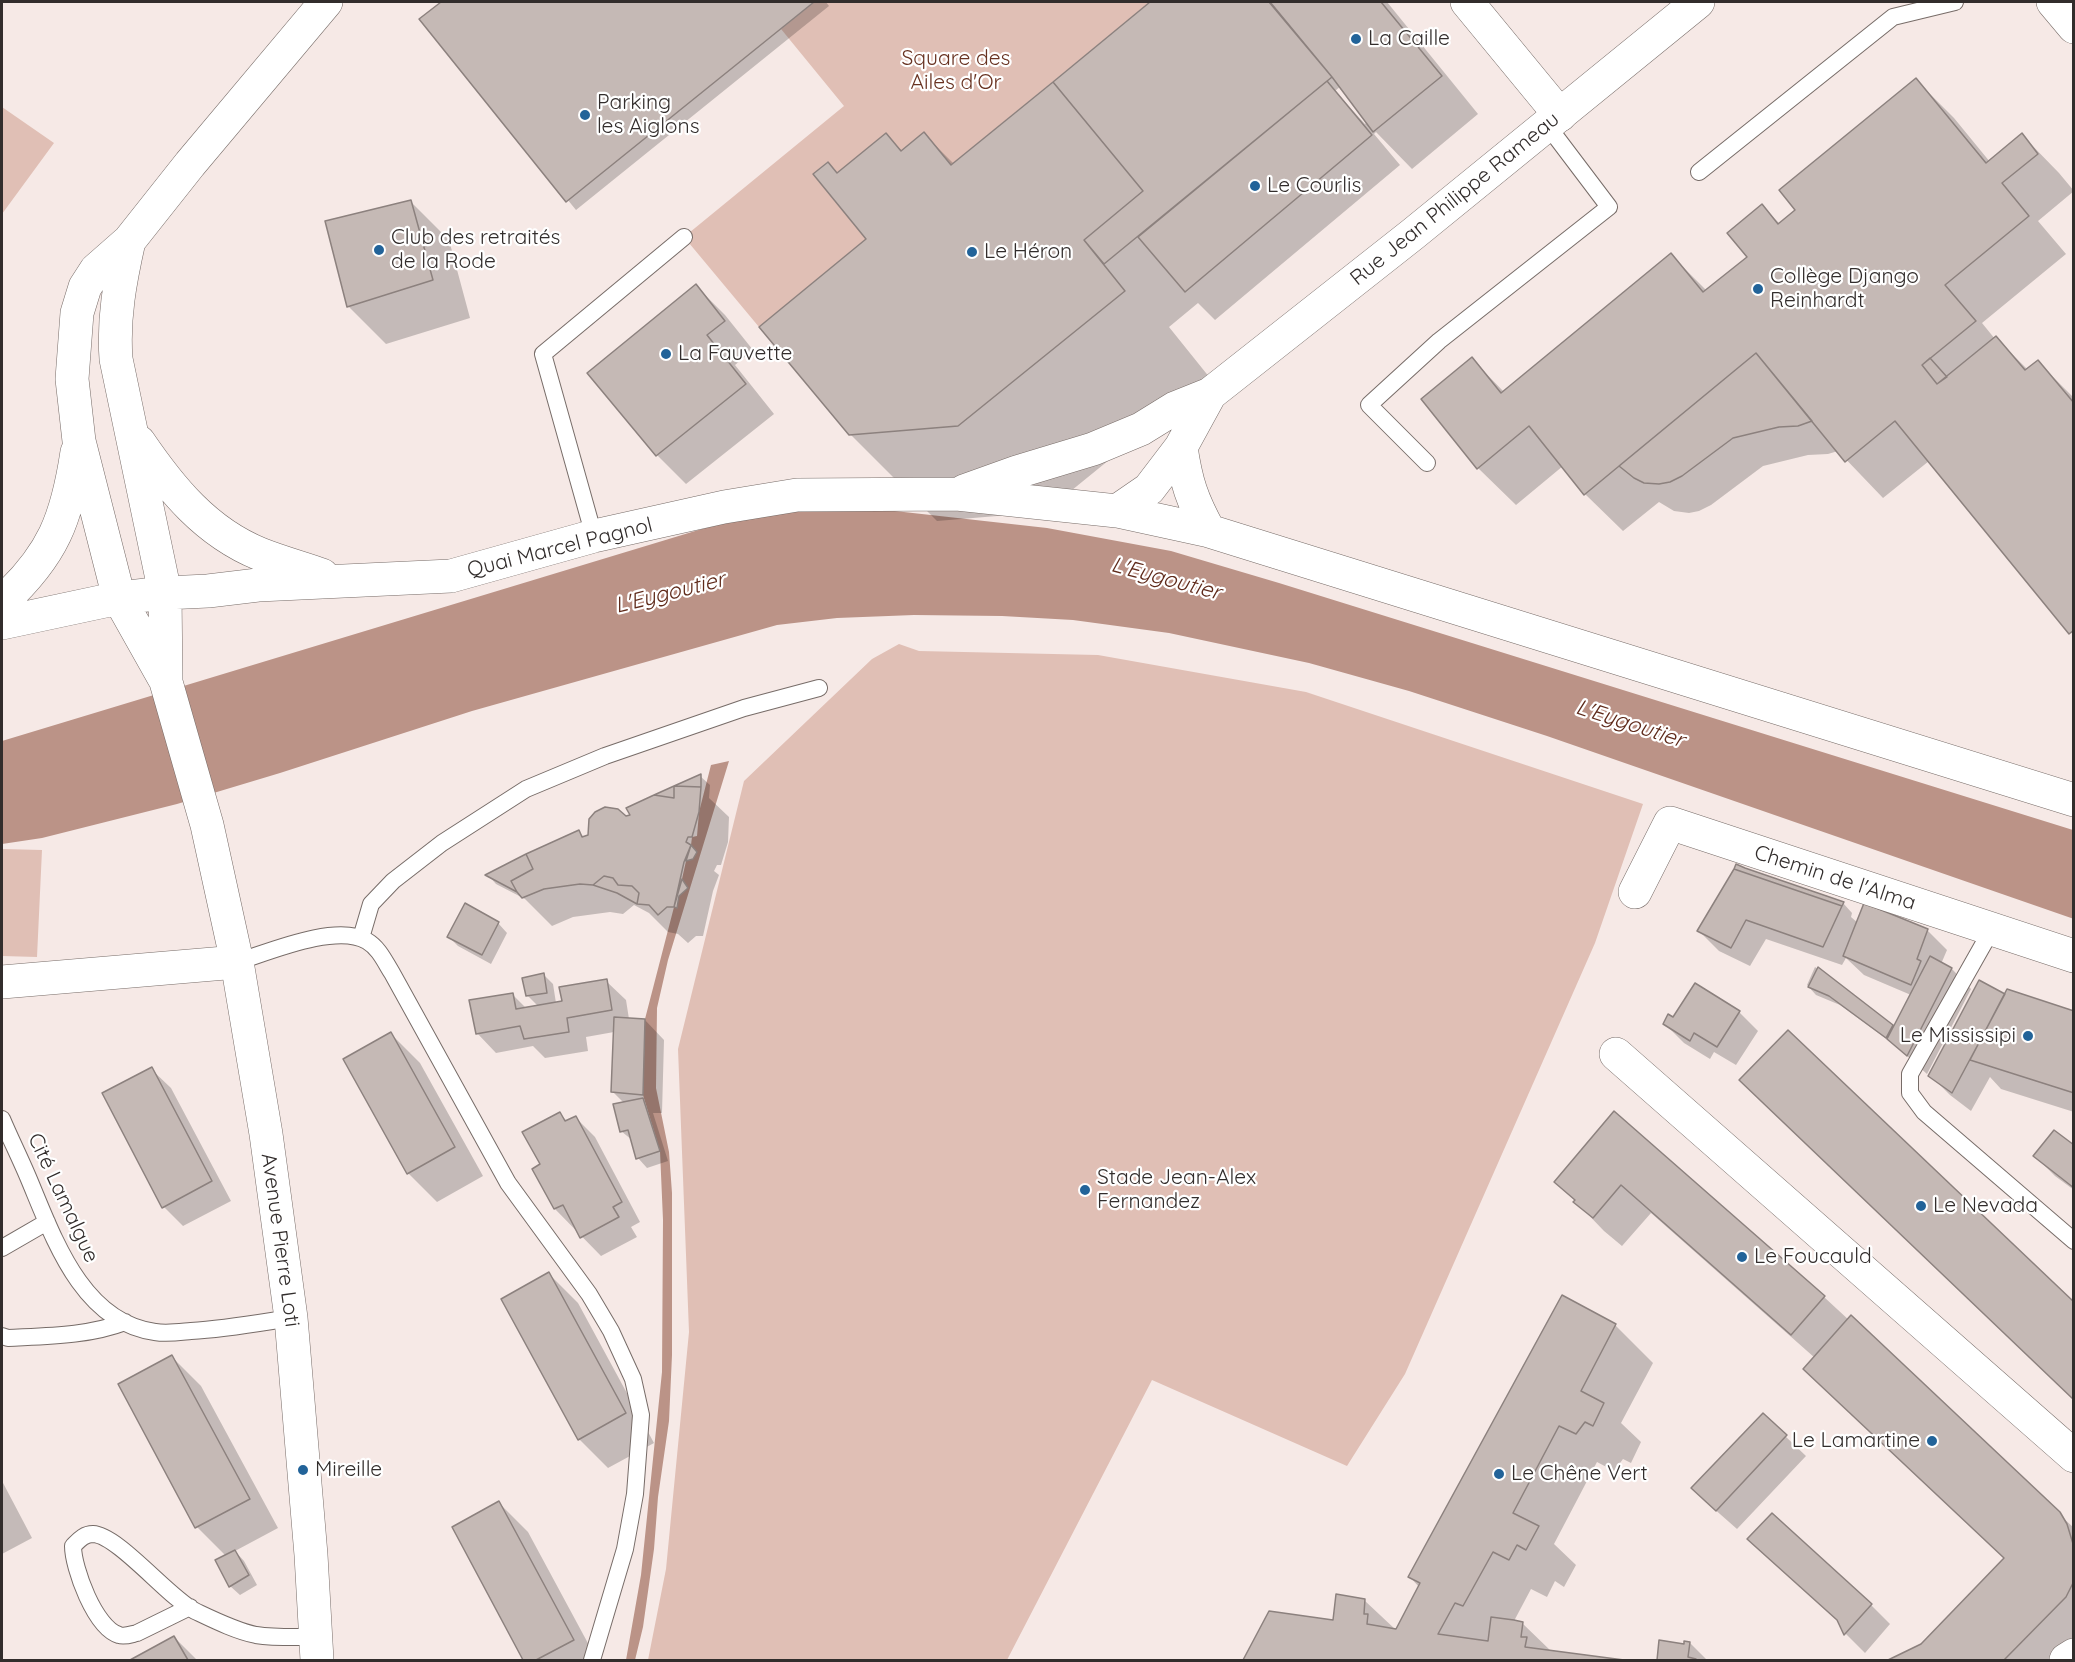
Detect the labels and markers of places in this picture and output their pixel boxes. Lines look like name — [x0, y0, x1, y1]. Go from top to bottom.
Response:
place label: La Caille — [1368, 26, 1450, 52]
marker: La Caille — [1349, 32, 1363, 46]
place label: Parking les Aiglons — [597, 90, 700, 140]
marker: Parking les Aiglons — [578, 108, 592, 122]
place label: Le Courlis — [1267, 173, 1361, 199]
marker: Le Courlis — [1248, 179, 1262, 193]
place label: Club des retraités de la Rode — [391, 225, 560, 275]
place label: Le Héron — [984, 239, 1072, 265]
marker: Club des retraités de la Rode — [372, 243, 386, 257]
marker: Le Héron — [965, 245, 979, 259]
place label: Collège Django Reinhardt — [1770, 264, 1919, 314]
marker: Collège Django Reinhardt — [1751, 282, 1765, 296]
place label: La Fauvette — [678, 341, 792, 367]
marker: La Fauvette — [659, 347, 673, 361]
place label: Le Mississipi — [1900, 1023, 2016, 1049]
marker: Le Mississipi — [2021, 1029, 2035, 1043]
place label: Stade Jean-Alex Fernandez — [1097, 1165, 1256, 1215]
marker: Stade Jean-Alex Fernandez — [1078, 1183, 1092, 1197]
place label: Le Nevada — [1933, 1193, 2038, 1219]
marker: Le Nevada — [1914, 1199, 1928, 1213]
place label: Le Foucauld — [1754, 1244, 1872, 1270]
marker: Le Foucauld — [1735, 1250, 1749, 1264]
place label: Le Lamartine — [1792, 1428, 1920, 1454]
marker: Le Lamartine — [1925, 1434, 1939, 1448]
place label: Mireille — [315, 1457, 382, 1483]
place label: Le Chêne Vert — [1511, 1461, 1648, 1487]
marker: Mireille — [296, 1463, 310, 1477]
marker: Le Chêne Vert — [1492, 1467, 1506, 1481]

